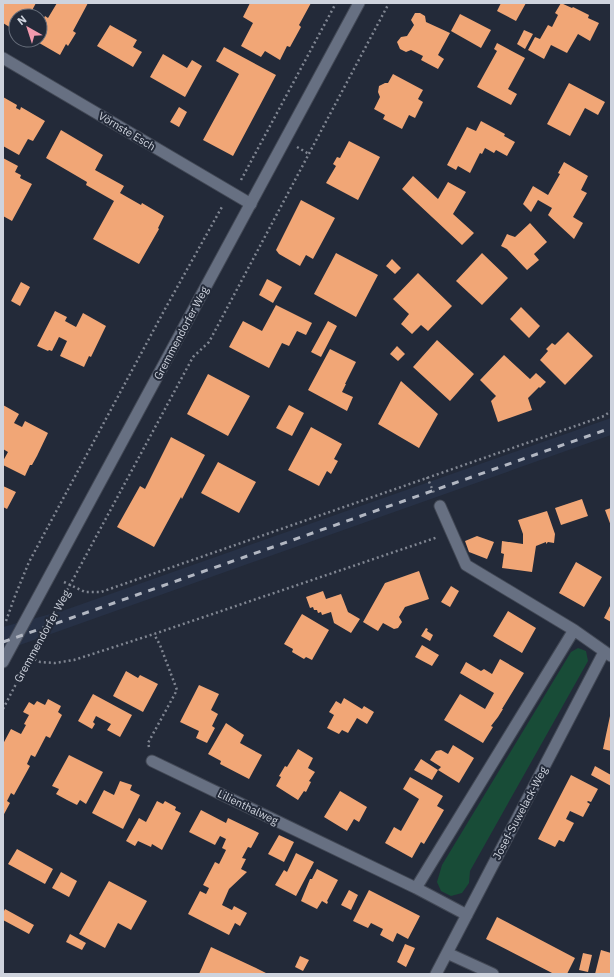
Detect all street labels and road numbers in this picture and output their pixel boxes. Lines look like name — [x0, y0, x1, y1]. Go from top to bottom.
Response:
street label: Vörnste Esch — [96, 108, 158, 154]
street label: Gremmendorfer Weg — [151, 284, 212, 382]
street label: Gremmendorfer Weg — [11, 587, 73, 685]
street label: Josef-Suwelack-Weg — [490, 764, 551, 862]
street label: Lilienthalweg — [216, 786, 281, 828]

